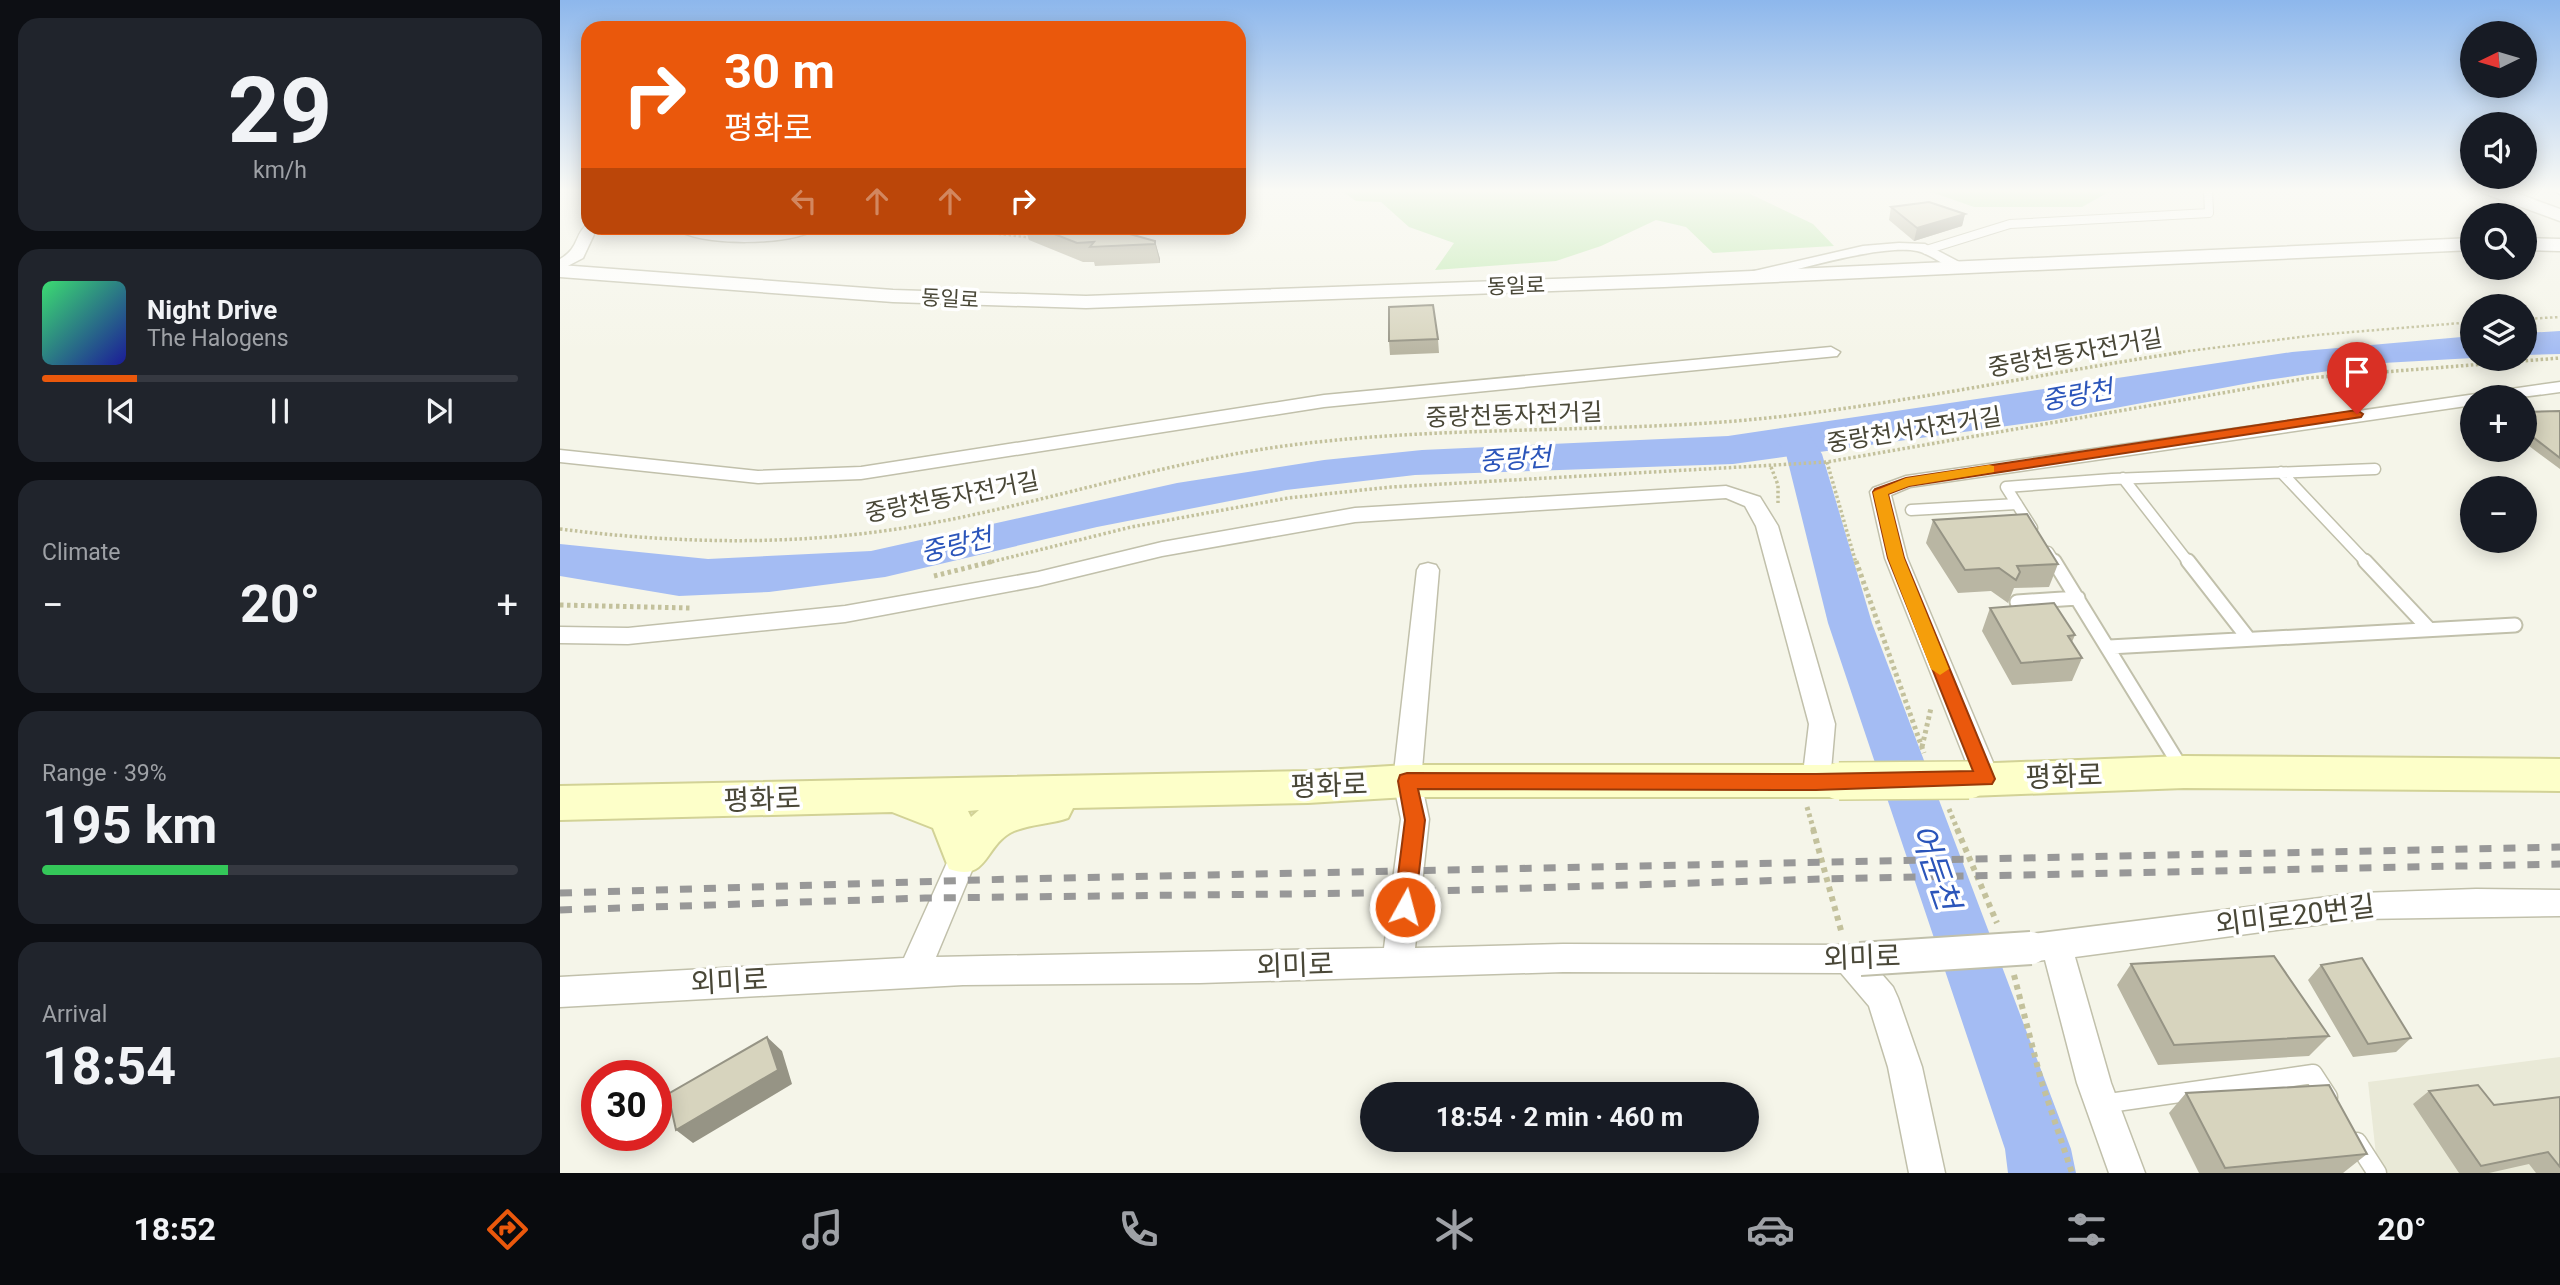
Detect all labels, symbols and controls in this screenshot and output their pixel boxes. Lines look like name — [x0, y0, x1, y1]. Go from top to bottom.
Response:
north arrow — [2460, 21, 2538, 98]
map controls — [2460, 21, 2537, 553]
text: 30 m — [724, 43, 835, 100]
icon: right — [609, 49, 700, 140]
text: 29 — [228, 58, 332, 164]
text: 평화로 — [724, 109, 812, 147]
button: sound — [2460, 112, 2537, 189]
text: km/h — [253, 157, 307, 184]
icon: left — [785, 182, 823, 220]
icon: ahead — [858, 182, 896, 220]
icon: ahead — [931, 182, 969, 220]
icon: right — [1004, 182, 1042, 220]
button: search — [2460, 203, 2537, 280]
street label: 동일로 — [1487, 273, 1545, 299]
street label: 동일로 — [920, 285, 980, 313]
button: layers — [2460, 294, 2537, 371]
text: Night Drive — [147, 295, 277, 325]
street label: 중랑천동자전거길 — [1986, 324, 2164, 382]
text: The Halogens — [147, 325, 289, 352]
pin — [2327, 342, 2387, 414]
icon: arrive — [2338, 353, 2376, 391]
water label: 중랑천 — [2039, 373, 2118, 416]
button: + — [2460, 385, 2537, 462]
icon: previous — [102, 392, 140, 430]
icon: pause — [261, 392, 299, 430]
icon: next — [420, 392, 458, 430]
street label: 중랑천동자전거길 — [1425, 398, 1603, 432]
street label: 중랑천서자전거길 — [1825, 402, 2003, 458]
water label: 중랑천 — [1478, 441, 1555, 476]
street label: 중랑천동자전거길 — [863, 466, 1041, 528]
button: − — [2460, 476, 2537, 553]
water label: 중랑천 — [918, 522, 997, 568]
text: Climate — [42, 539, 121, 566]
text: 20° — [240, 574, 320, 635]
text: − — [42, 583, 64, 627]
text: + — [496, 583, 518, 627]
street label: 평화로 — [2025, 759, 2103, 794]
text: Range · 39% — [42, 760, 167, 787]
street label: 평화로 — [1290, 768, 1368, 803]
street label: 평화로 — [723, 782, 801, 817]
text: 195 km — [42, 795, 217, 856]
water label: 어둔천 — [1903, 819, 1968, 918]
position arrow — [1368, 870, 1442, 944]
street label: 외미로20번길 — [2214, 889, 2377, 942]
street label: 외미로 — [1823, 940, 1901, 975]
street label: 외미로 — [1256, 948, 1334, 983]
street label: 외미로 — [690, 963, 768, 1000]
text: Arrival — [42, 1001, 107, 1028]
text: 18:54 — [42, 1036, 176, 1097]
speed limit sign: 30 — [581, 1060, 672, 1151]
text: 18:54 · 2 min · 460 m — [1436, 1102, 1683, 1132]
icon: directions — [483, 1205, 532, 1254]
icon: music — [798, 1205, 847, 1254]
icon: phone — [1114, 1205, 1163, 1254]
icon: climate — [1430, 1205, 1479, 1254]
icon: car — [1746, 1205, 1795, 1254]
icon: filters — [2062, 1205, 2111, 1254]
text: 18:52 — [133, 1210, 216, 1248]
text: 20° — [2377, 1210, 2427, 1248]

